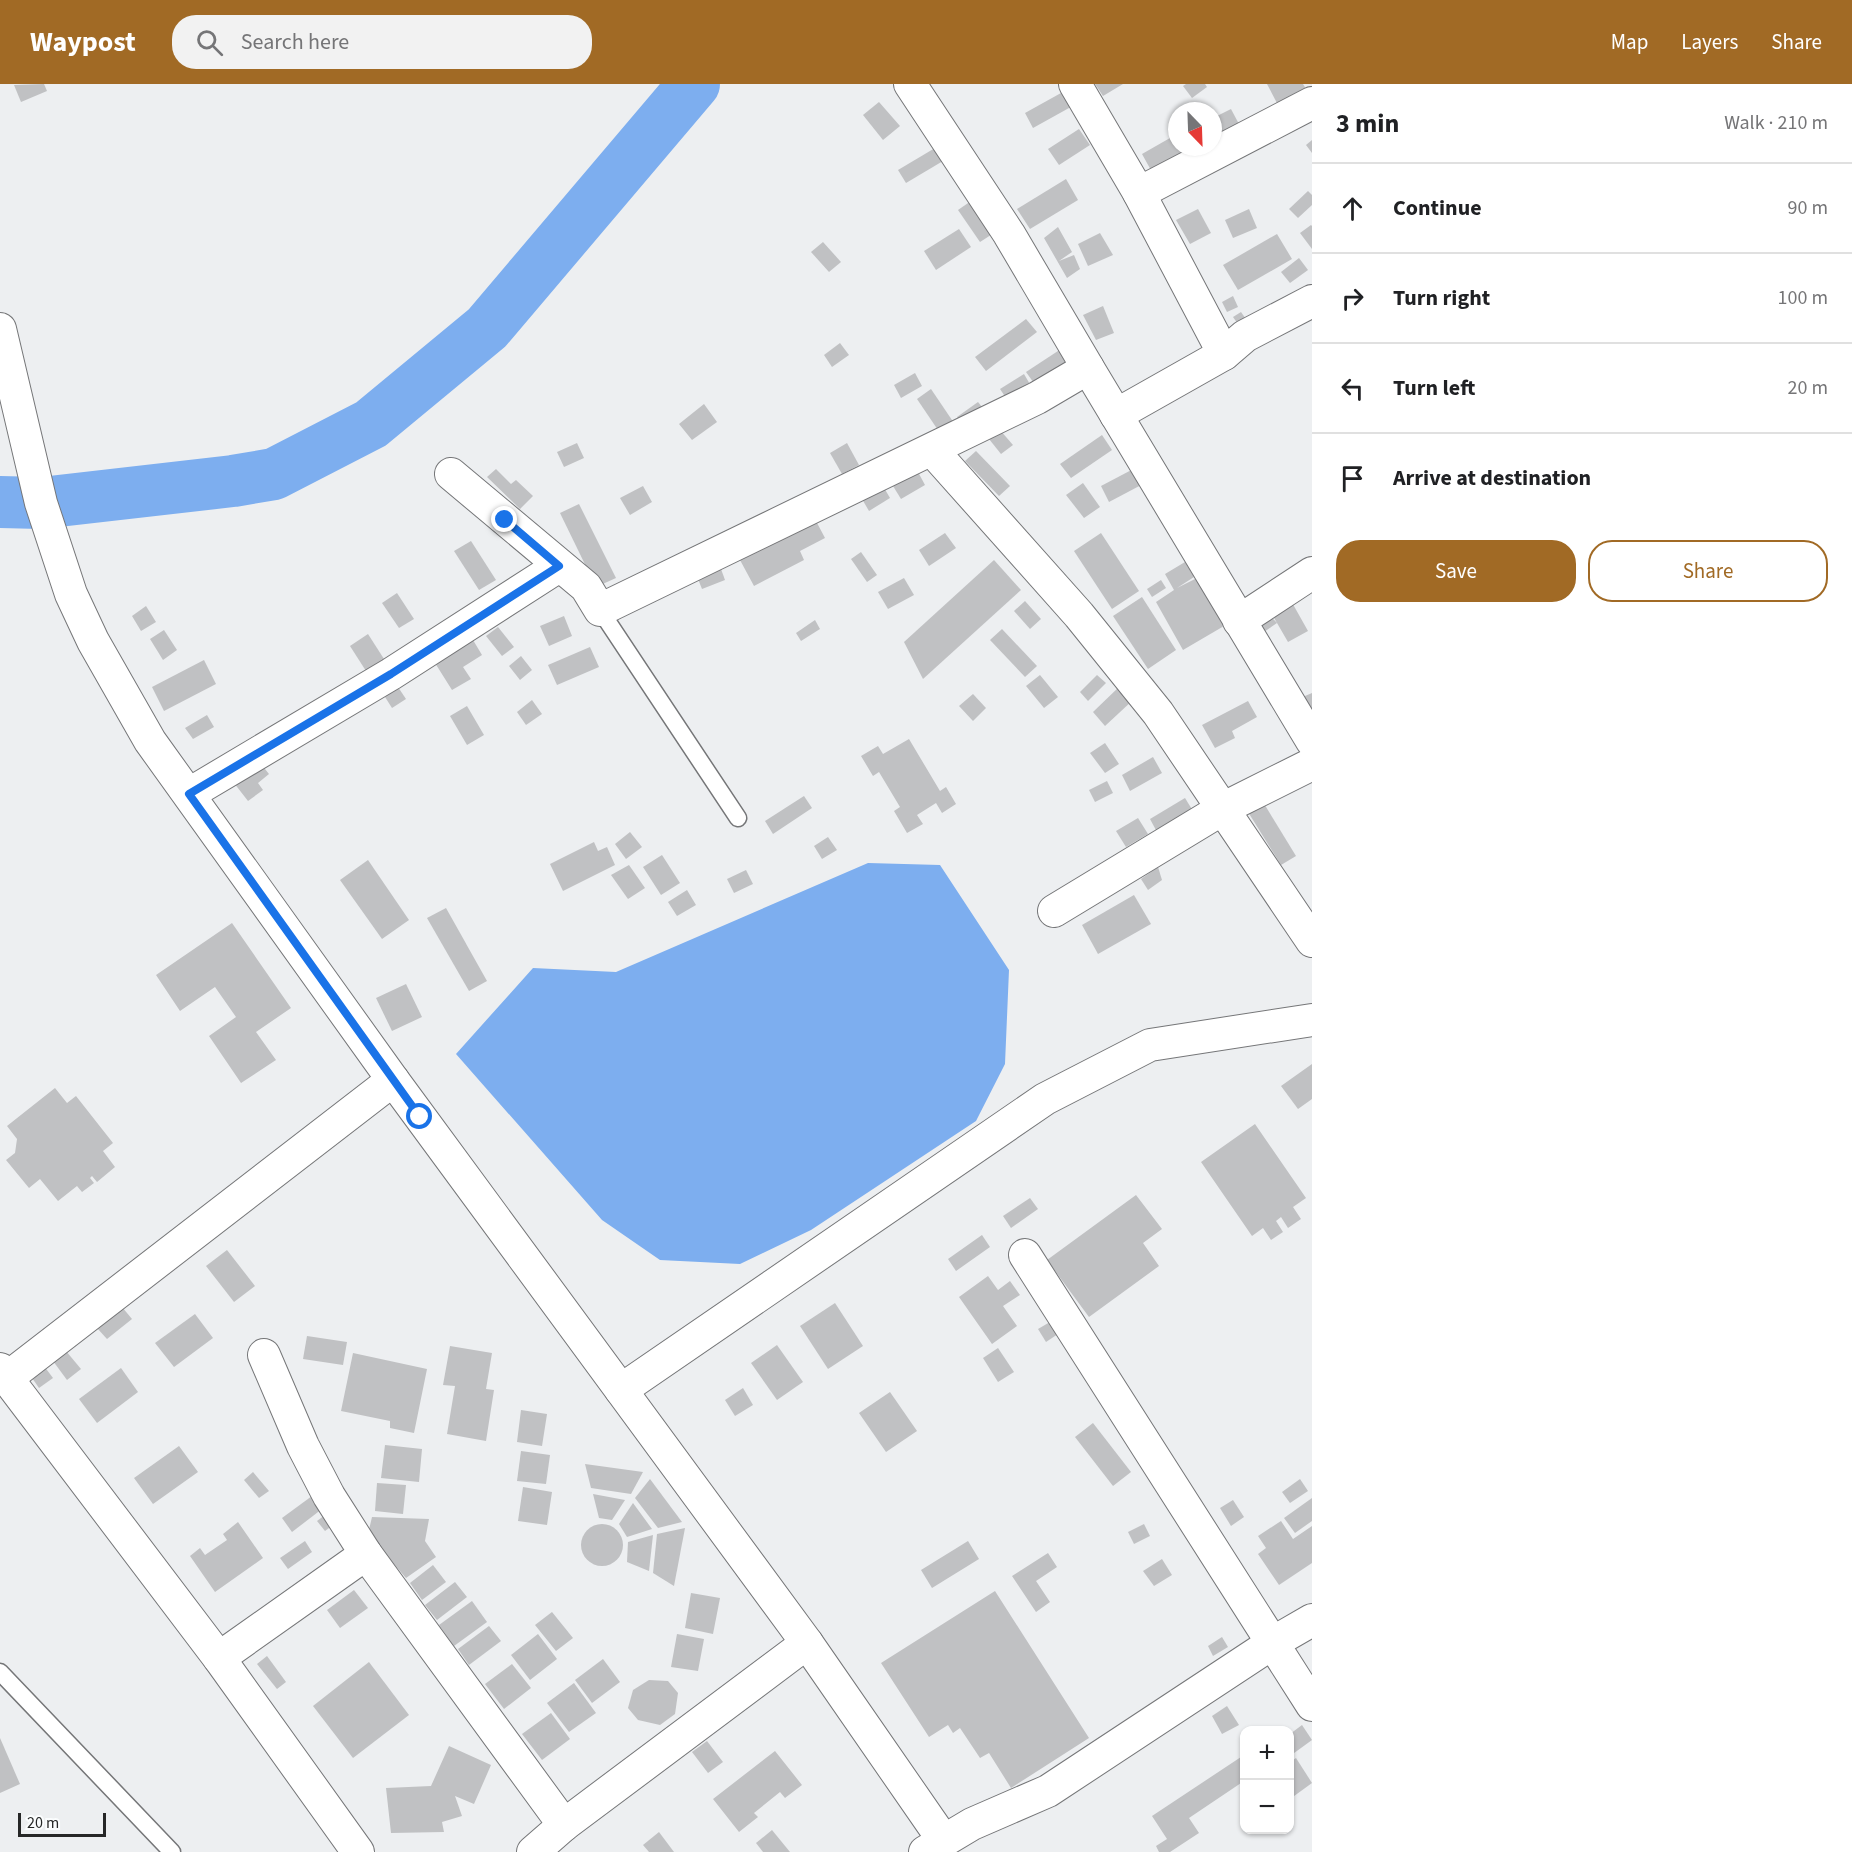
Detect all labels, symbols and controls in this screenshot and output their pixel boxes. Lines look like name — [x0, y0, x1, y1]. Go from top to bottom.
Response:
search box — [172, 15, 592, 69]
text: Waypost — [30, 22, 136, 62]
icon: search — [193, 26, 226, 59]
text: Search here — [241, 26, 349, 58]
text: Map — [1611, 27, 1648, 57]
text: Layers — [1681, 27, 1738, 57]
text: Share — [1771, 27, 1822, 57]
north arrow — [1168, 102, 1222, 156]
text: 3 min — [1336, 105, 1399, 142]
text: Walk · 210 m — [1724, 109, 1828, 137]
icon: ahead — [1336, 192, 1369, 225]
text: Continue — [1393, 192, 1482, 224]
text: 90 m — [1788, 194, 1828, 222]
icon: right — [1336, 282, 1369, 315]
text: Turn right — [1393, 282, 1490, 314]
text: 100 m — [1778, 284, 1828, 312]
icon: left — [1336, 372, 1369, 405]
text: Turn left — [1393, 372, 1475, 404]
text: 20 m — [1788, 374, 1828, 402]
icon: arrive — [1336, 462, 1369, 495]
text: Arrive at destination — [1393, 462, 1591, 494]
route end — [491, 506, 517, 532]
button: Save — [1336, 540, 1576, 602]
button: Share — [1588, 540, 1828, 602]
route start — [406, 1103, 432, 1129]
map controls — [1240, 1726, 1294, 1834]
button: + — [1240, 1726, 1294, 1780]
button: − — [1240, 1780, 1294, 1834]
scale bar — [18, 1810, 106, 1838]
text: 20 m — [27, 1812, 59, 1834]

